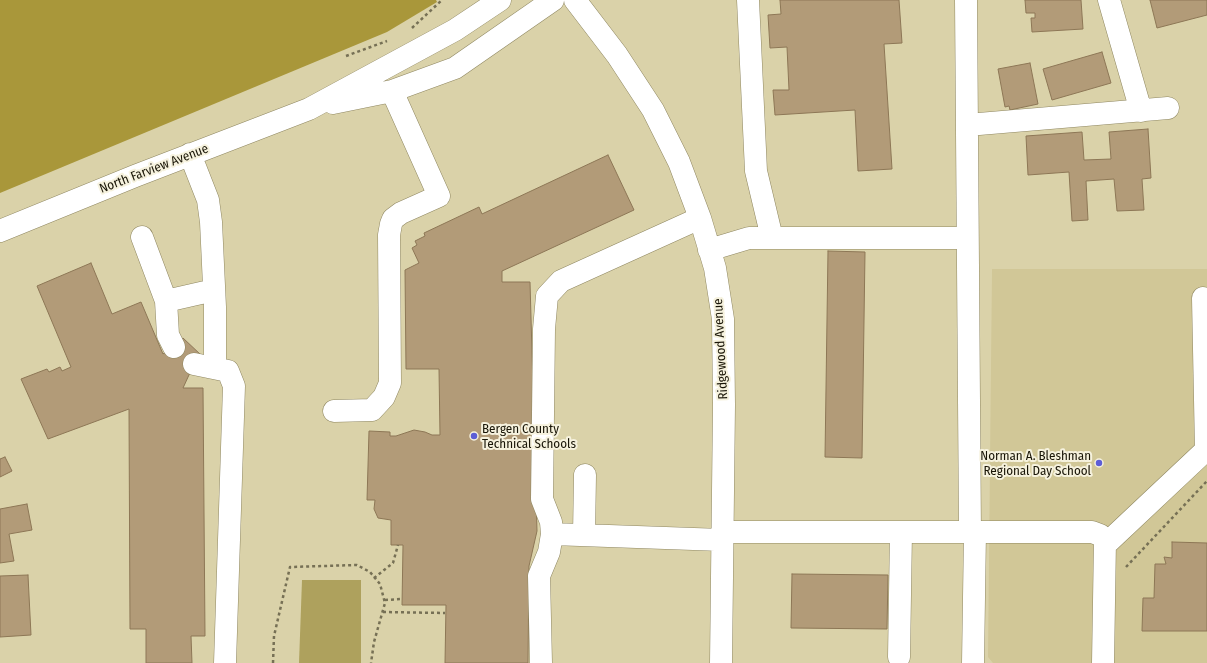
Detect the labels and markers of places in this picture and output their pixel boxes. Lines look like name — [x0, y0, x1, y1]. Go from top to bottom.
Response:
place label: Bergen County Technical Schools — [482, 421, 576, 452]
marker: Bergen County Technical Schools — [469, 431, 479, 441]
place label: Norman A. Bleshman Regional Day School — [980, 448, 1091, 479]
marker: Norman A. Bleshman Regional Day School — [1094, 458, 1104, 468]

